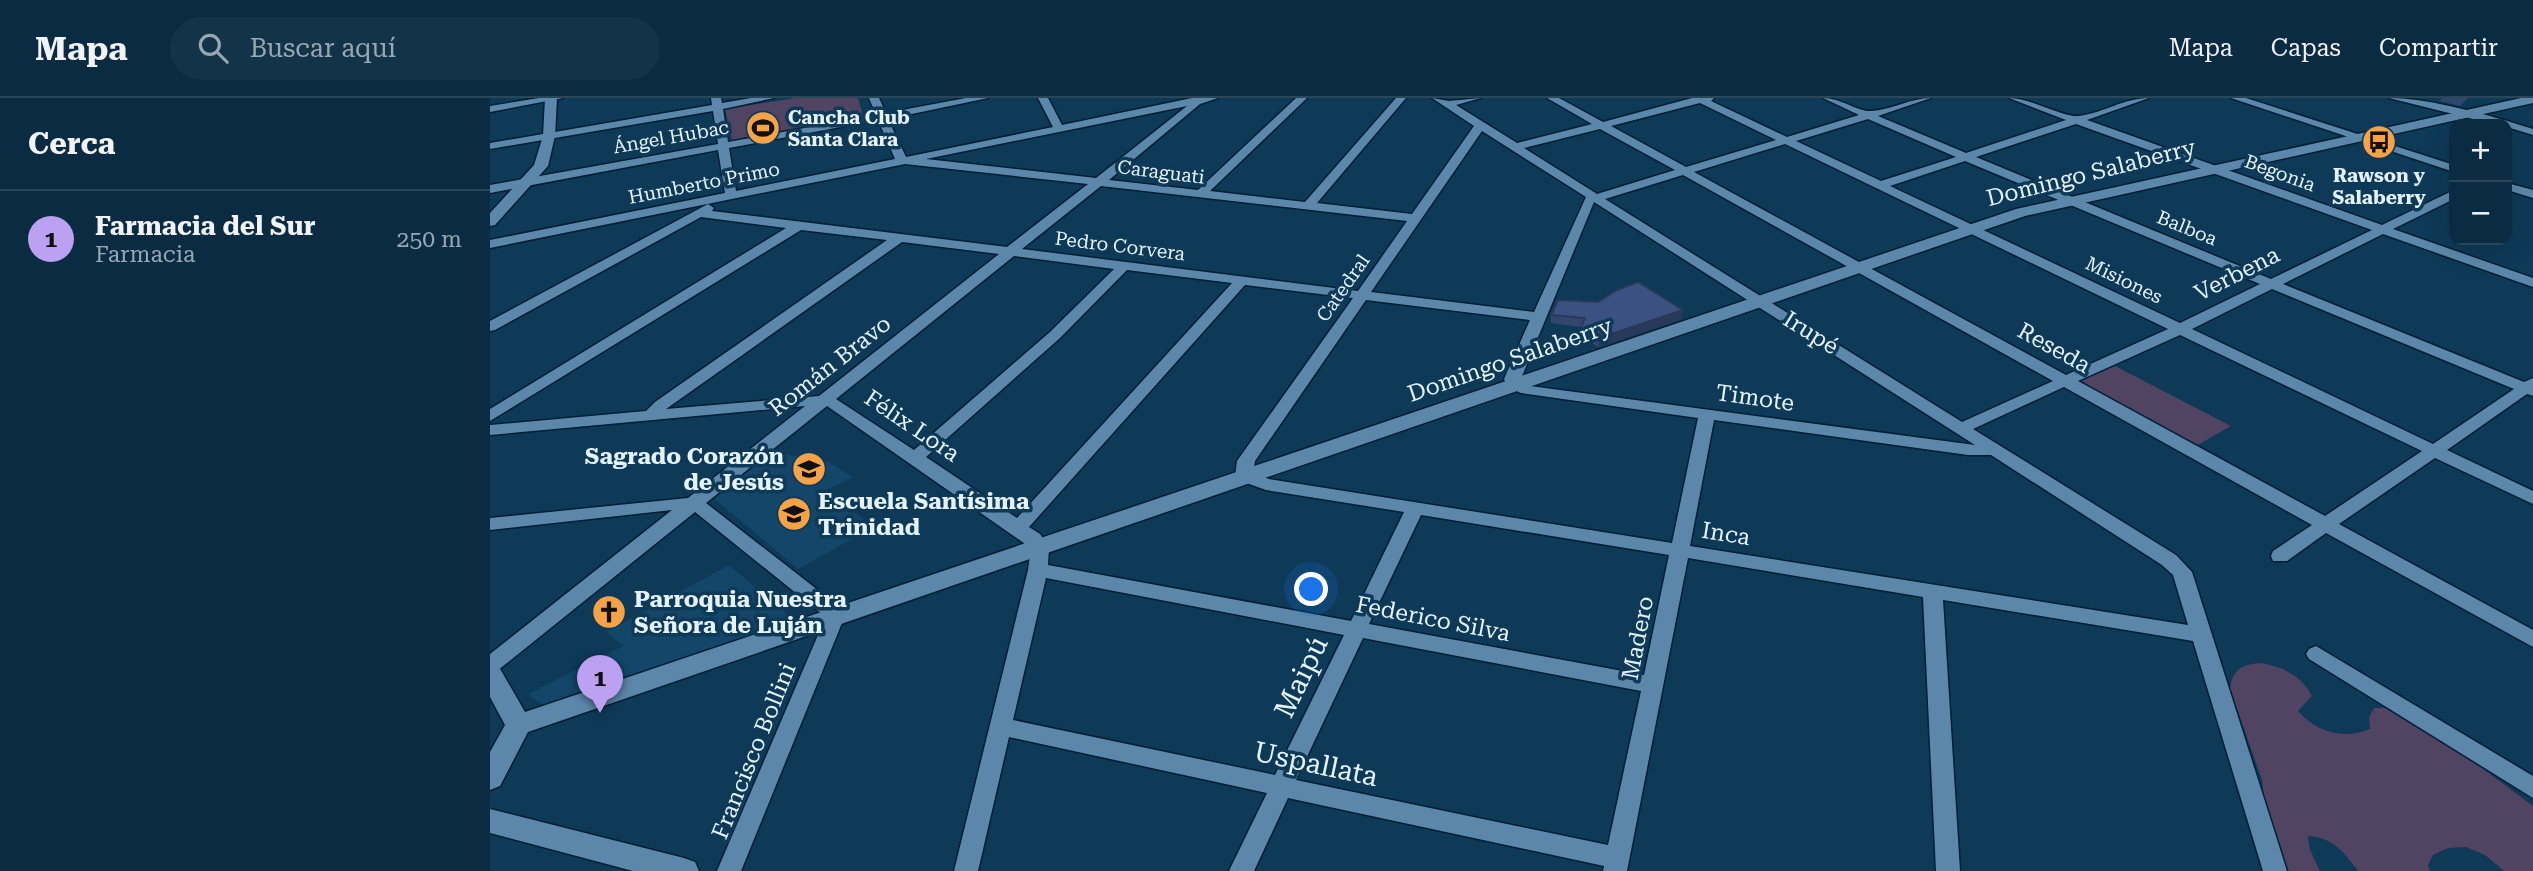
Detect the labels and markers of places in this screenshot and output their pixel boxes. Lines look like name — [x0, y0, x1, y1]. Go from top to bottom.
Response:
place label: Cancha Club Santa Clara — [788, 106, 910, 151]
sports icon: Cancha Club Santa Clara — [744, 109, 782, 147]
bus stop icon: Rawson y Salaberry — [2360, 123, 2398, 161]
place label: Rawson y Salaberry — [2332, 164, 2426, 209]
place label: Sagrado Corazón de Jesús — [585, 443, 785, 496]
school or university icon: Sagrado Corazón de Jesús — [790, 450, 828, 488]
place label: Escuela Santísima Trinidad — [818, 488, 1030, 541]
school or university icon: Escuela Santísima Trinidad — [775, 495, 813, 533]
place label: Parroquia Nuestra Señora de Luján — [634, 586, 847, 639]
church icon: Parroquia Nuestra Señora de Luján — [590, 593, 628, 631]
pin: 1 — [577, 655, 623, 713]

